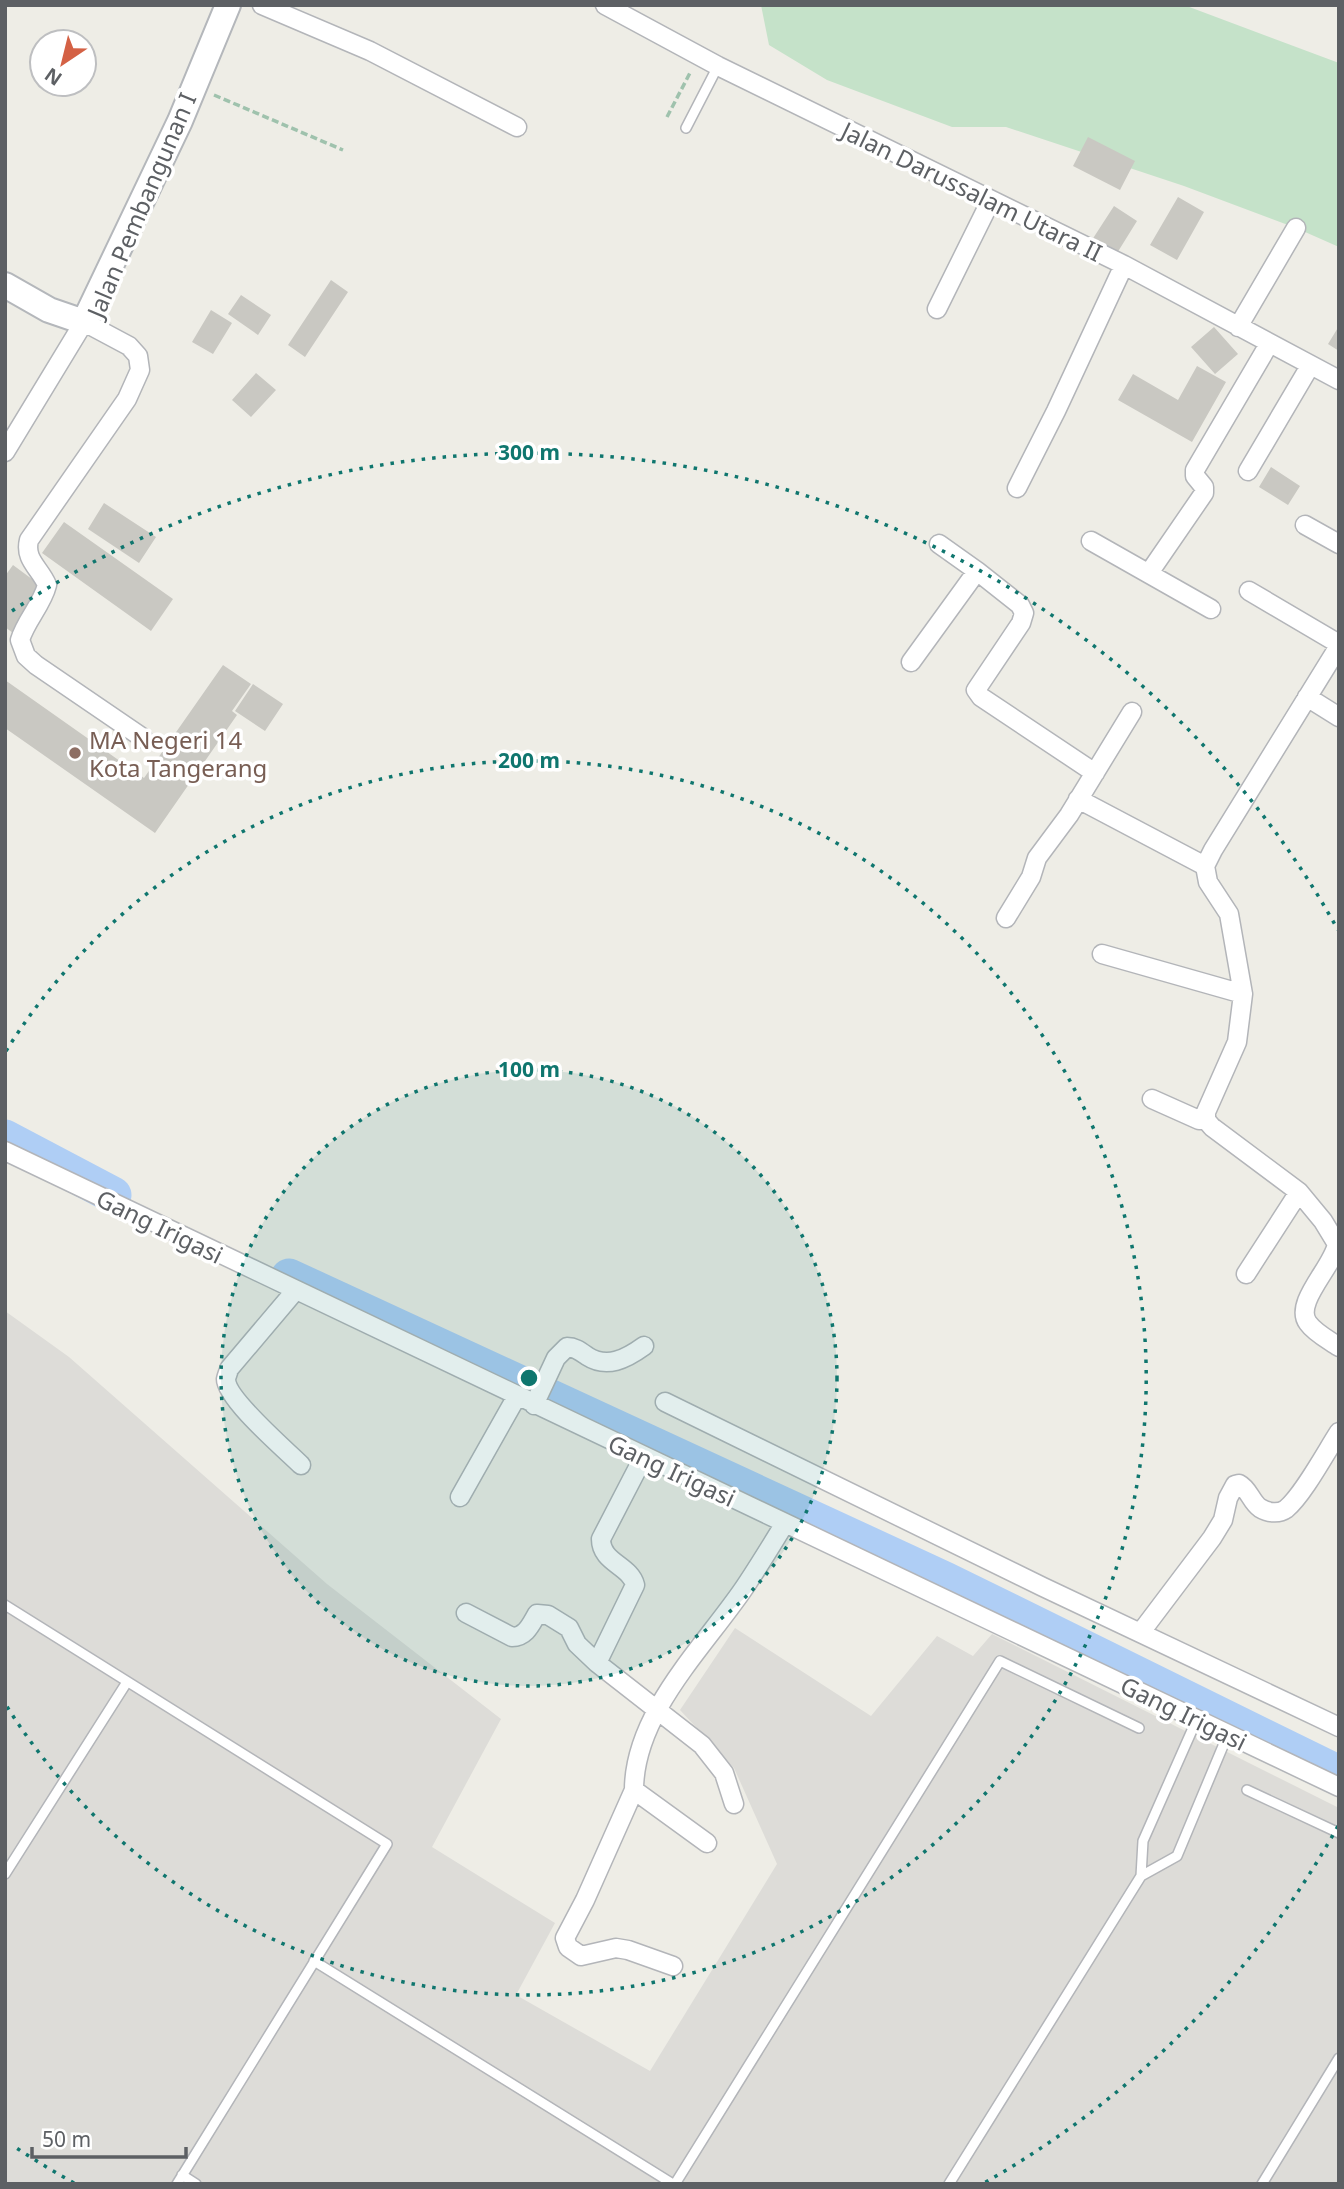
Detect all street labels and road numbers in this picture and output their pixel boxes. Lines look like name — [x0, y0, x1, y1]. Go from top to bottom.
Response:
street label: Jalan Pembangunan I — [78, 87, 203, 324]
street label: Jalan Darussalam Utara II — [834, 113, 1108, 269]
street label: Gang Irigasi — [91, 1181, 229, 1271]
street label: Gang Irigasi — [603, 1426, 741, 1514]
street label: Gang Irigasi — [1115, 1668, 1253, 1758]

